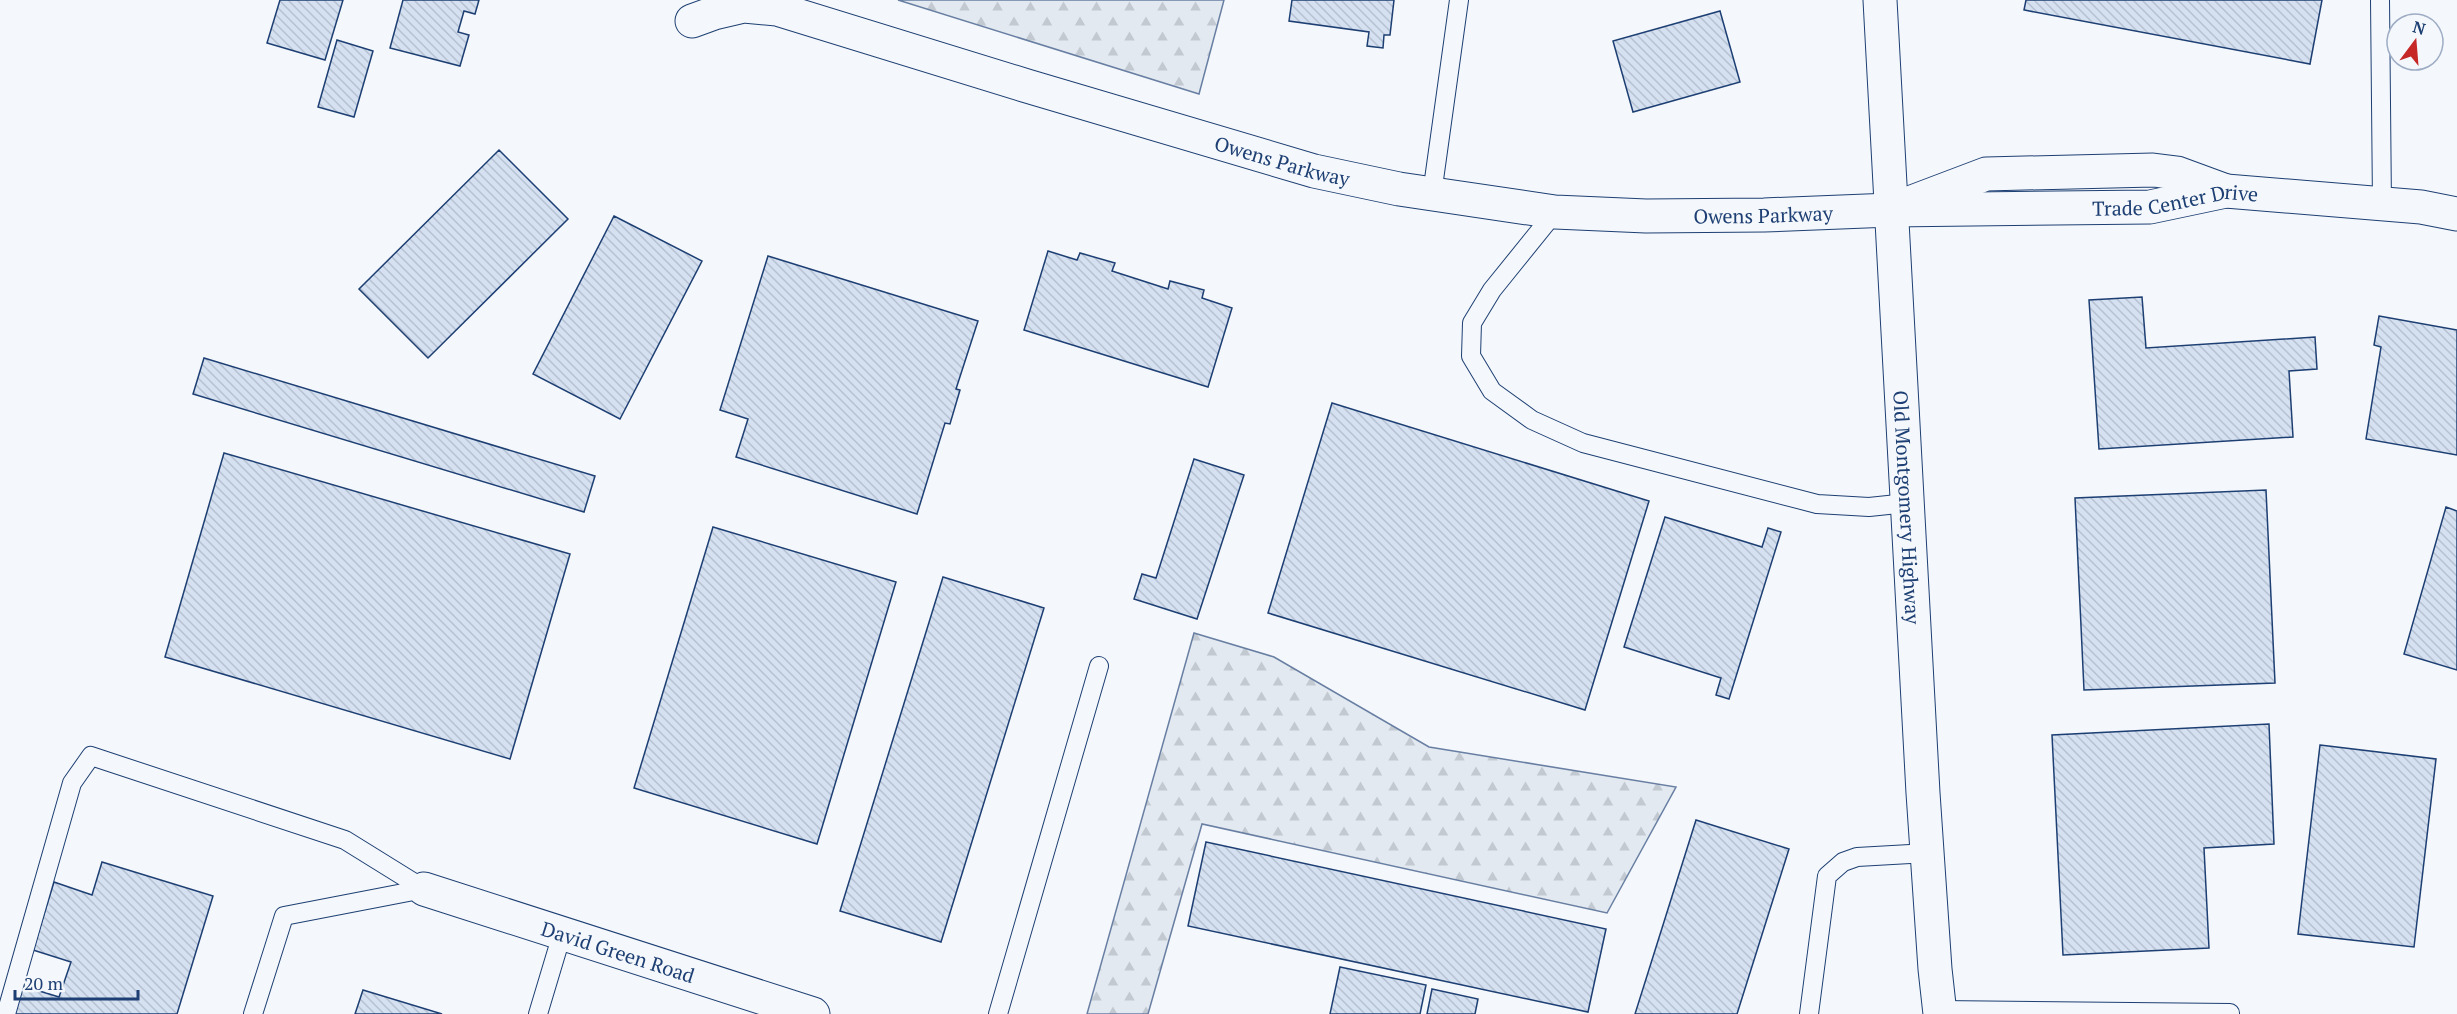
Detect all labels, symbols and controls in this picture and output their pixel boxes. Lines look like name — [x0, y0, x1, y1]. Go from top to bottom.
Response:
north arrow — [2385, 12, 2445, 72]
text: N — [2410, 15, 2428, 40]
street label: Owens Parkway — [1211, 129, 1353, 192]
street label: Trade Center Drive — [2092, 177, 2259, 221]
street label: Owens Parkway — [1693, 199, 1834, 229]
street label: Old Montgomery Highway — [1888, 390, 1927, 626]
street label: David Green Road — [538, 914, 698, 989]
scale bar — [15, 963, 138, 1001]
text: 20 m — [24, 971, 64, 995]

